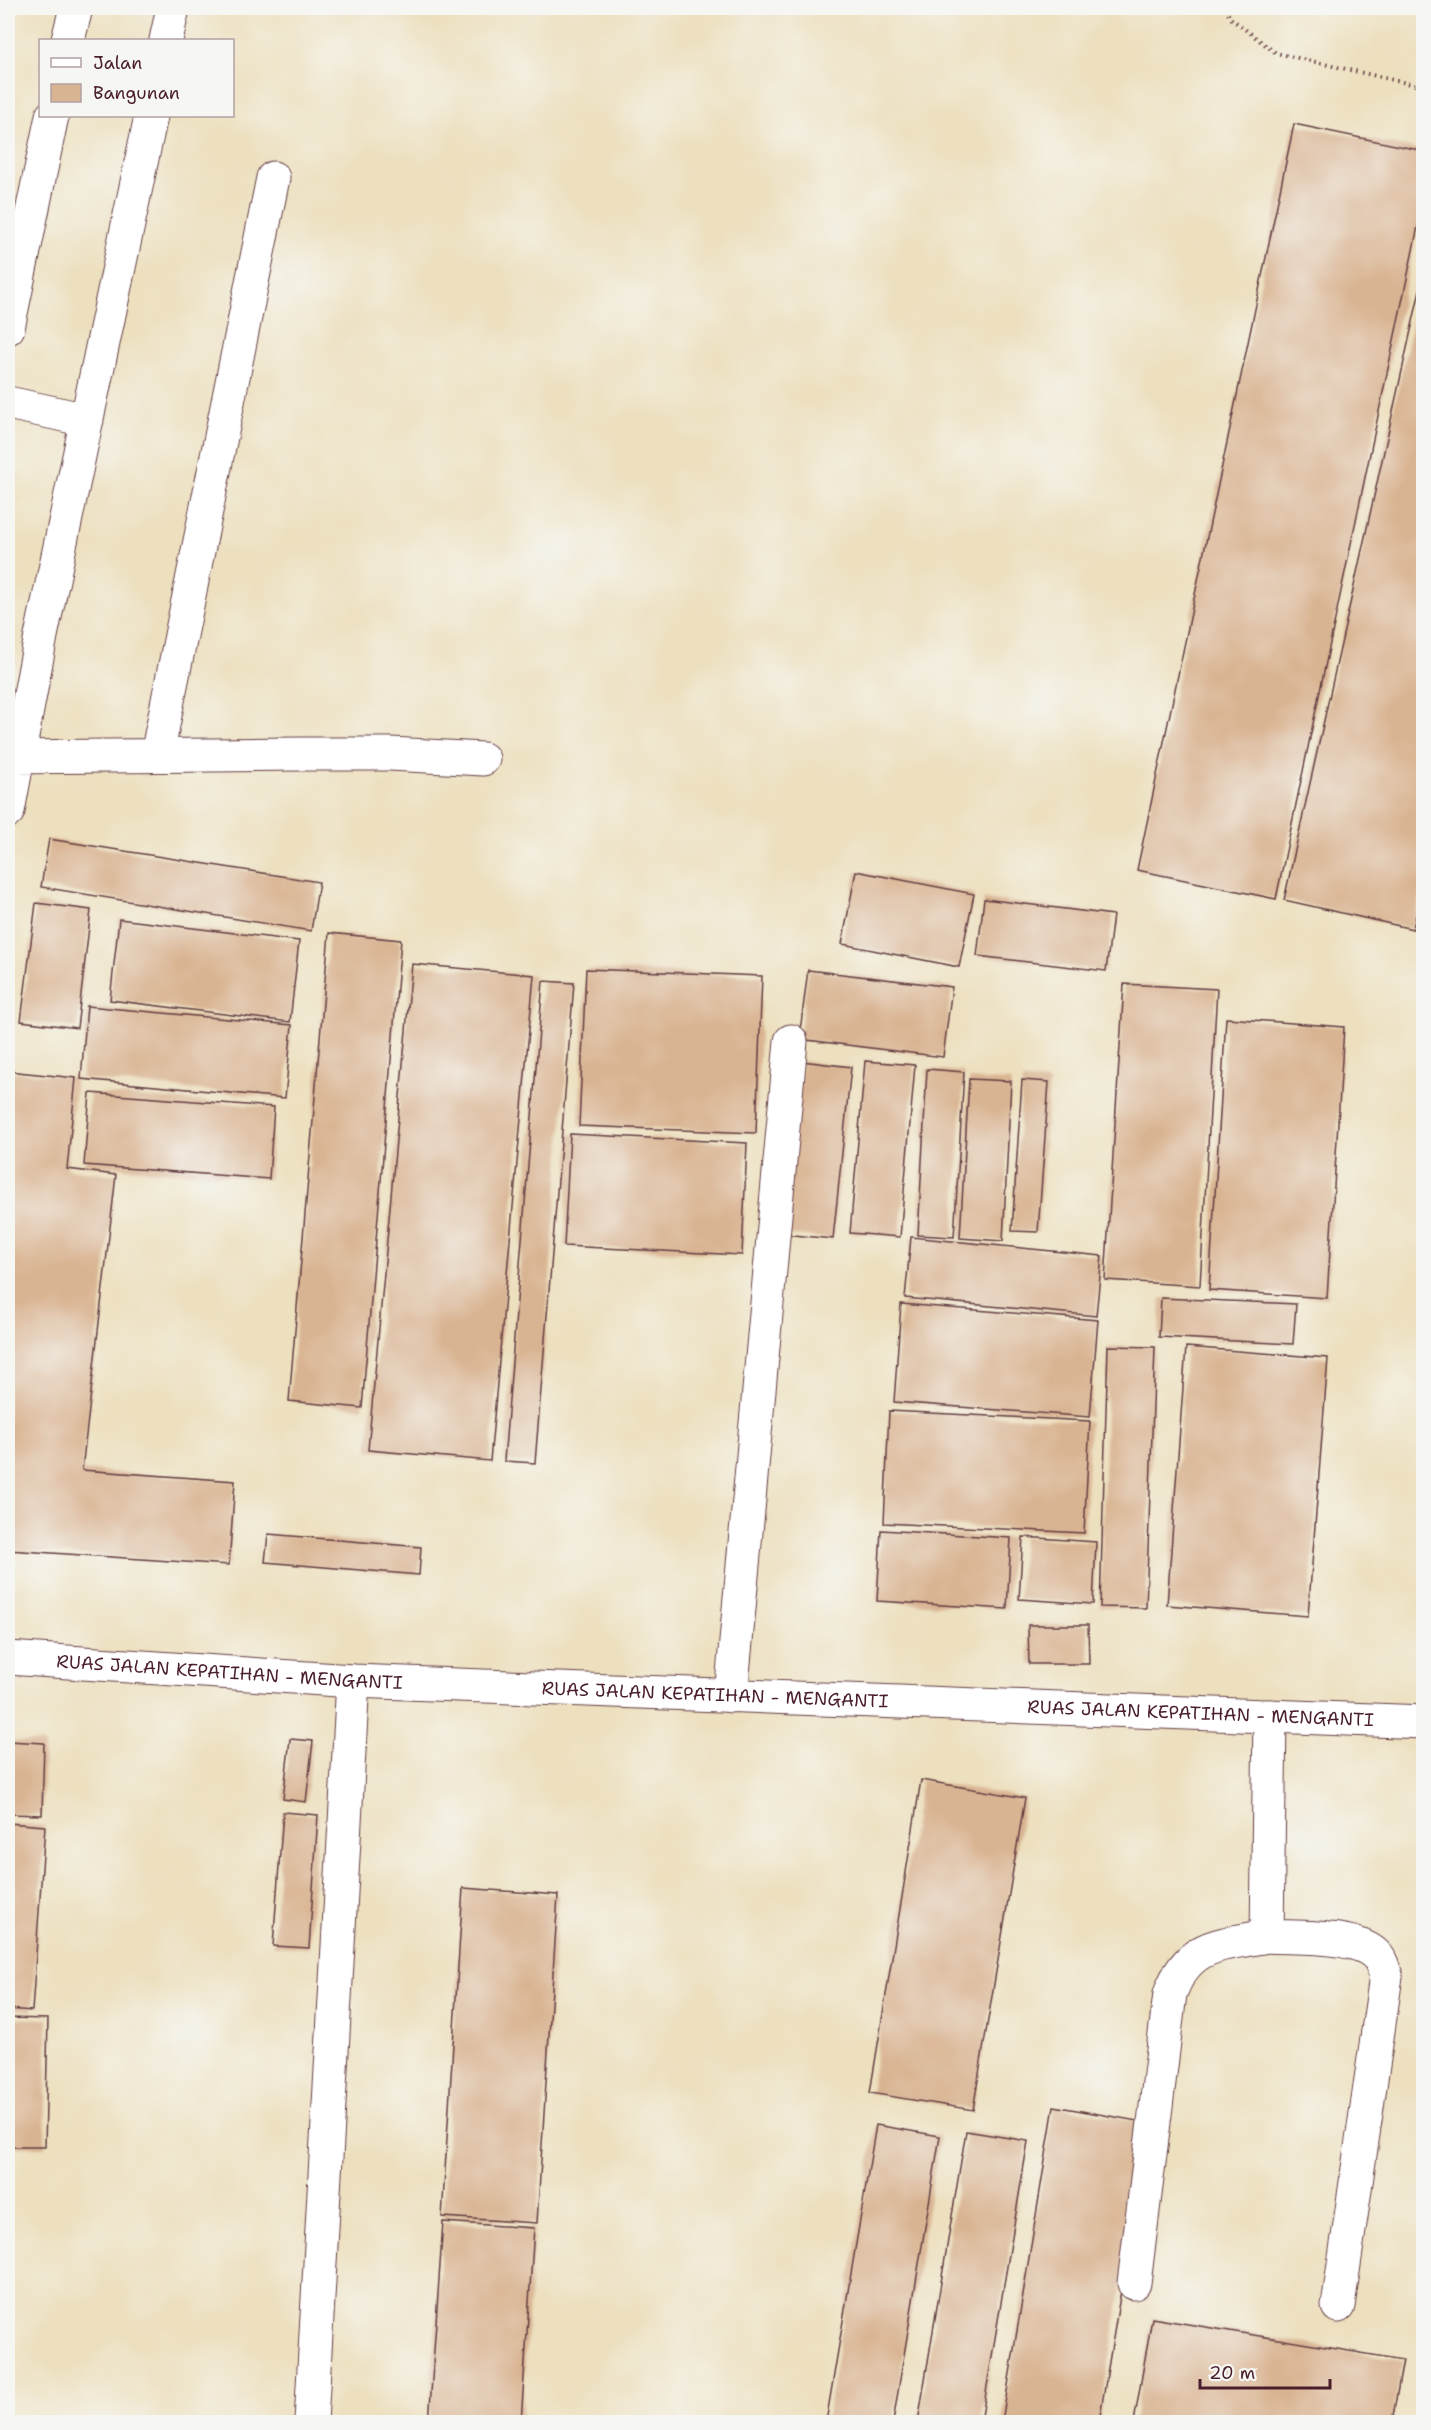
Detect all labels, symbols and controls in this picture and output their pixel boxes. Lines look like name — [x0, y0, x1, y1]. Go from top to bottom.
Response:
legend — [39, 39, 234, 117]
text: Jalan — [93, 51, 142, 75]
text: Bangunan — [93, 81, 180, 105]
street label: RUAS JALAN KEPATIHAN - MENGANTI — [56, 1649, 403, 1695]
street label: RUAS JALAN KEPATIHAN - MENGANTI — [541, 1676, 889, 1713]
street label: RUAS JALAN KEPATIHAN - MENGANTI — [1027, 1695, 1375, 1732]
scale bar — [1200, 2352, 1330, 2390]
text: 20 m — [1209, 2361, 1255, 2385]

